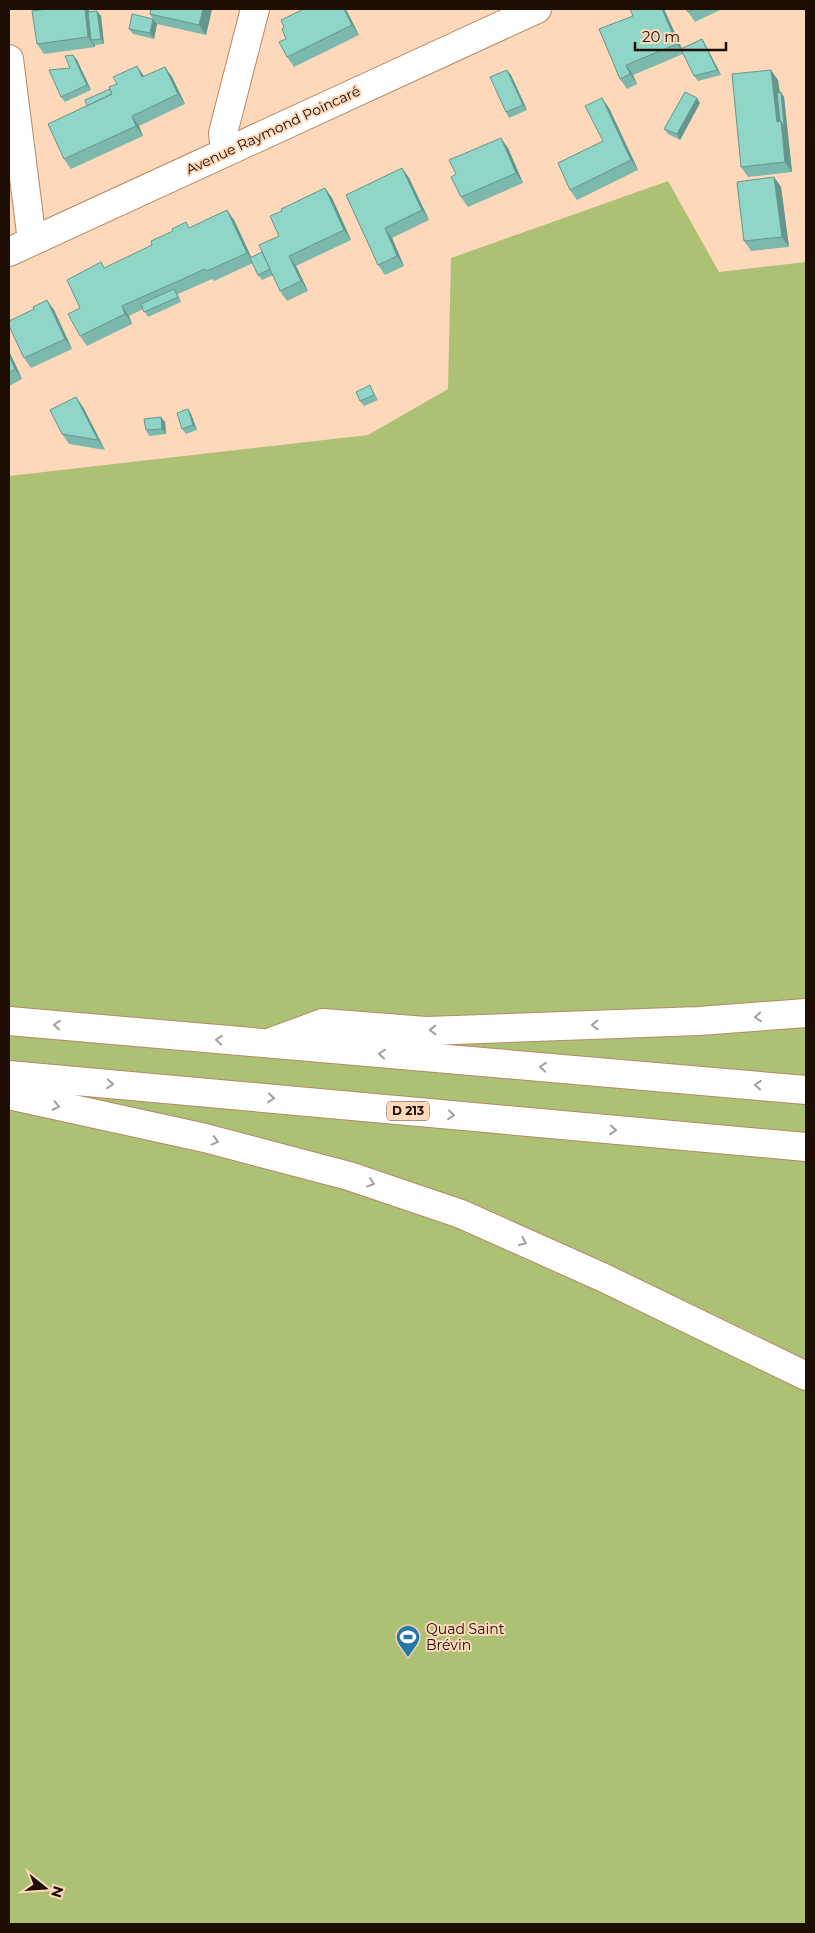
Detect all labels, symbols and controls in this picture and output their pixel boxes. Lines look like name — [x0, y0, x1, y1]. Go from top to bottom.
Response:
scale bar — [635, 20, 726, 52]
text: 20 m — [642, 27, 680, 46]
street label: Avenue Raymond Poincaré — [183, 82, 363, 178]
one-way arrow — [753, 1011, 761, 1022]
one-way arrow — [53, 1020, 61, 1031]
one-way arrow — [591, 1020, 599, 1030]
one-way arrow — [429, 1025, 437, 1036]
one-way arrow — [215, 1034, 223, 1045]
one-way arrow — [377, 1048, 385, 1059]
one-way arrow — [539, 1062, 547, 1073]
one-way arrow — [106, 1078, 114, 1089]
one-way arrow — [753, 1080, 761, 1091]
one-way arrow — [268, 1093, 276, 1104]
one-way arrow — [52, 1100, 61, 1110]
road number: D 213 — [387, 1102, 429, 1120]
one-way arrow — [447, 1109, 455, 1120]
one-way arrow — [609, 1124, 617, 1135]
one-way arrow — [210, 1135, 218, 1145]
one-way arrow — [367, 1178, 375, 1188]
one-way arrow — [518, 1235, 527, 1246]
place label: Quad Saint Brévin — [426, 1620, 505, 1654]
sports icon: Quad Saint Brévin — [395, 1624, 421, 1658]
north arrow — [20, 1863, 70, 1913]
text: N — [47, 1884, 68, 1900]

